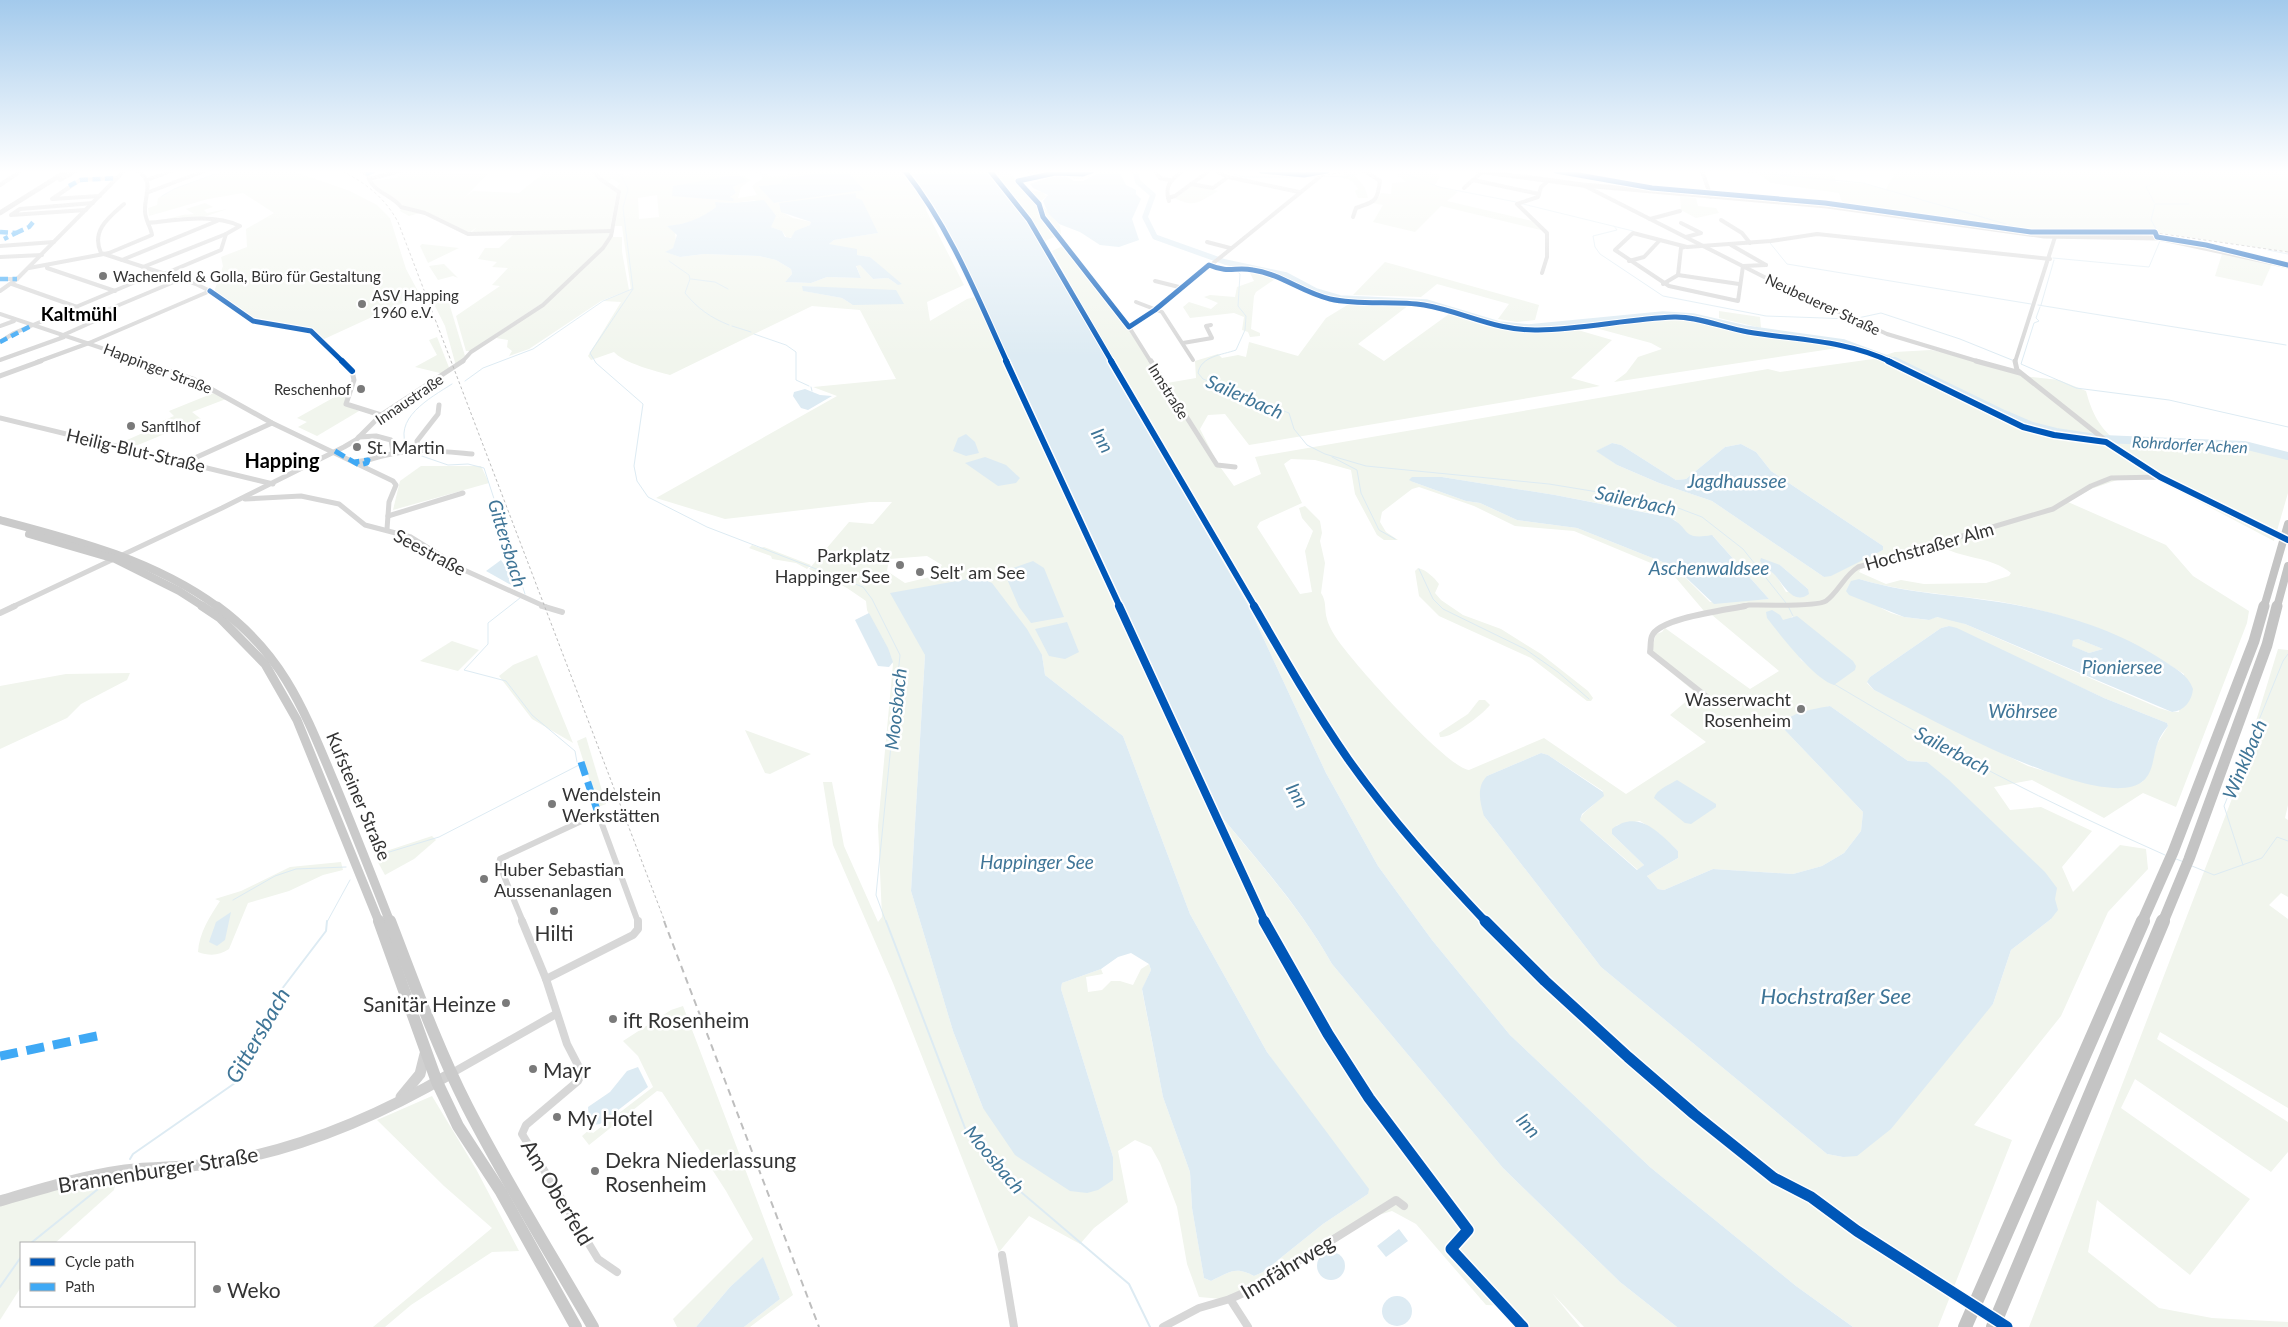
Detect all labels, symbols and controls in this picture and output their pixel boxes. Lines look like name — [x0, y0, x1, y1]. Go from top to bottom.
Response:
place label: Wachenfeld & Golla, Büro für Gestaltung — [113, 267, 381, 285]
street label: Neubeuerer Straße — [1763, 269, 1883, 339]
marker: Wachenfeld & Golla, Büro für Gestaltung — [97, 270, 109, 282]
place label: ASV Happing 1960 e.V. — [372, 286, 459, 321]
marker: ASV Happing 1960 e.V. — [356, 298, 368, 310]
district label: Kaltmühl — [41, 302, 117, 325]
street label: Happinger Straße — [101, 339, 215, 397]
street label: Innstraße — [1145, 360, 1193, 422]
water label: Sailerbach — [1203, 369, 1287, 423]
street label: Innaustraße — [372, 370, 446, 428]
place label: Reschenhof — [274, 380, 352, 398]
marker: Reschenhof — [355, 383, 367, 395]
place label: Sanftlhof — [141, 417, 201, 435]
marker: Sanftlhof — [125, 420, 137, 432]
street label: Heilig-Blut-Straße — [64, 423, 208, 477]
water label: Inn — [1087, 423, 1119, 457]
water label: Rohrdorfer Achen — [2132, 431, 2248, 457]
place label: St. Martin — [367, 436, 445, 458]
marker: St. Martin — [351, 441, 363, 453]
district label: Happing — [245, 448, 320, 472]
water label: Jagdhaussee — [1686, 469, 1787, 492]
water label: Sailerbach — [1594, 480, 1678, 520]
water label: Gittersbach — [484, 496, 532, 590]
street label: Hochstraßer Alm — [1862, 517, 1996, 575]
street label: Seestraße — [390, 524, 470, 580]
place label: Parkplatz Happinger See — [775, 544, 890, 587]
water label: Aschenwaldsee — [1648, 556, 1769, 579]
marker: Parkplatz Happinger See — [894, 559, 906, 571]
place label: Selt' am See — [930, 561, 1025, 583]
marker: Selt' am See — [914, 566, 926, 578]
water label: Pioniersee — [2082, 655, 2162, 678]
water label: Moosbach — [879, 667, 911, 751]
place label: Wasserwacht Rosenheim — [1685, 688, 1792, 731]
water label: Wöhrsee — [1988, 699, 2058, 722]
marker: Wasserwacht Rosenheim — [1795, 703, 1807, 715]
water label: Winklbach — [2217, 716, 2271, 802]
water label: Sailerbach — [1911, 721, 1995, 779]
street label: Kufsteiner Straße — [322, 729, 396, 863]
water label: Inn — [1282, 778, 1314, 812]
place label: Wendelstein Werkstätten — [562, 783, 661, 826]
marker: Wendelstein Werkstätten — [546, 798, 558, 810]
water label: Happinger See — [980, 850, 1094, 873]
place label: Huber Sebastian Aussenanlagen — [494, 858, 624, 901]
marker: Huber Sebastian Aussenanlagen — [478, 873, 490, 885]
marker: Hilti — [548, 905, 560, 917]
place label: Hilti — [535, 920, 573, 945]
water label: Hochstraßer See — [1761, 982, 1911, 1009]
water label: Gittersbach — [219, 983, 295, 1087]
place label: Sanitär Heinze — [363, 991, 496, 1016]
marker: Sanitär Heinze — [500, 997, 512, 1009]
place label: ift Rosenheim — [623, 1007, 749, 1032]
marker: ift Rosenheim — [607, 1013, 619, 1025]
place label: Mayr — [543, 1057, 591, 1082]
marker: Mayr — [527, 1063, 539, 1075]
place label: My Hotel — [567, 1105, 653, 1130]
water label: Inn — [1512, 1108, 1546, 1142]
marker: My Hotel — [551, 1111, 563, 1123]
water label: Moosbach — [960, 1120, 1030, 1198]
street label: Am Oberfeld — [517, 1135, 599, 1249]
street label: Brannenburger Straße — [56, 1141, 260, 1197]
place label: Dekra Niederlassung Rosenheim — [605, 1147, 796, 1196]
marker: Dekra Niederlassung Rosenheim — [589, 1165, 601, 1177]
street label: Innfährweg — [1236, 1228, 1338, 1304]
legend — [20, 1242, 195, 1307]
text: Cycle path — [65, 1252, 134, 1270]
text: Path — [65, 1277, 95, 1295]
place label: Weko — [227, 1277, 281, 1302]
marker: Weko — [211, 1283, 223, 1295]

